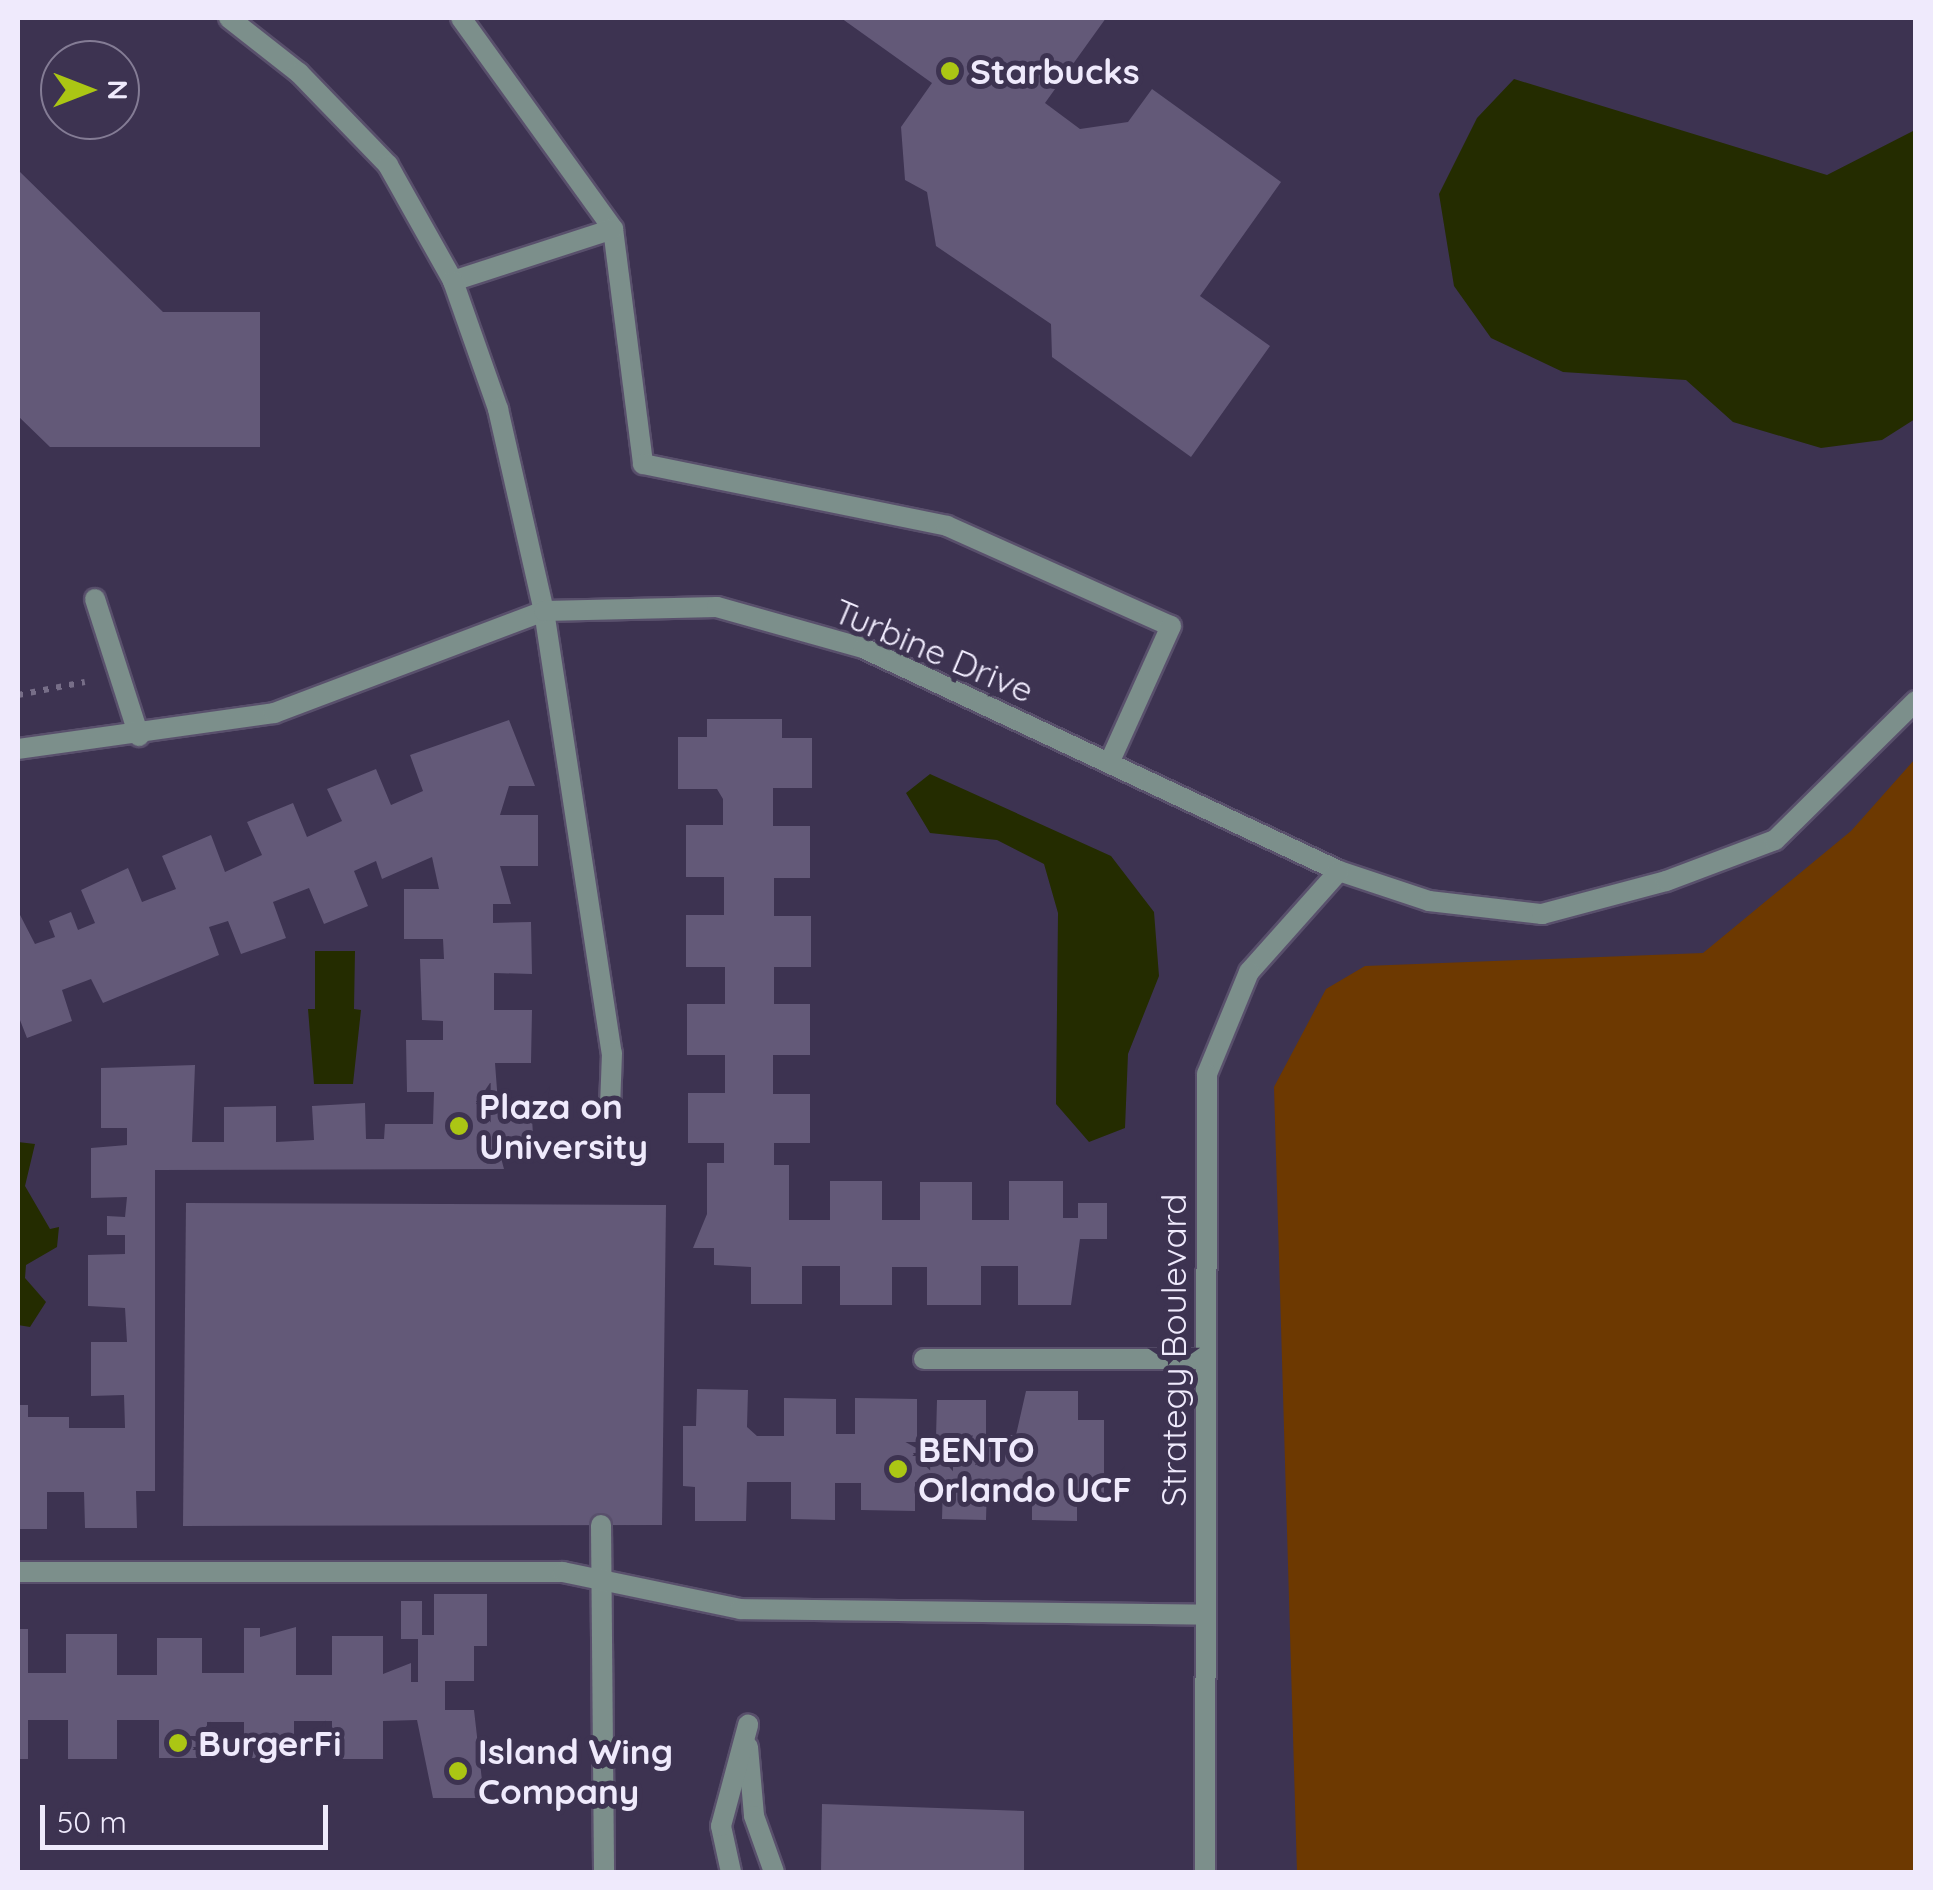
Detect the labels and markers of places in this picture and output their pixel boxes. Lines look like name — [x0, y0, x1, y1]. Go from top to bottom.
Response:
place label: Starbucks — [970, 50, 1140, 92]
marker: Starbucks — [939, 60, 961, 82]
place label: Plaza on University — [479, 1085, 648, 1167]
marker: Plaza on University — [448, 1115, 470, 1137]
place label: BENTO Orlando UCF — [918, 1428, 1132, 1510]
marker: BENTO Orlando UCF — [887, 1458, 909, 1480]
place label: BurgerFi — [198, 1722, 342, 1764]
place label: Island Wing Company — [478, 1730, 673, 1812]
marker: BurgerFi — [167, 1732, 189, 1754]
marker: Island Wing Company — [447, 1760, 469, 1782]

